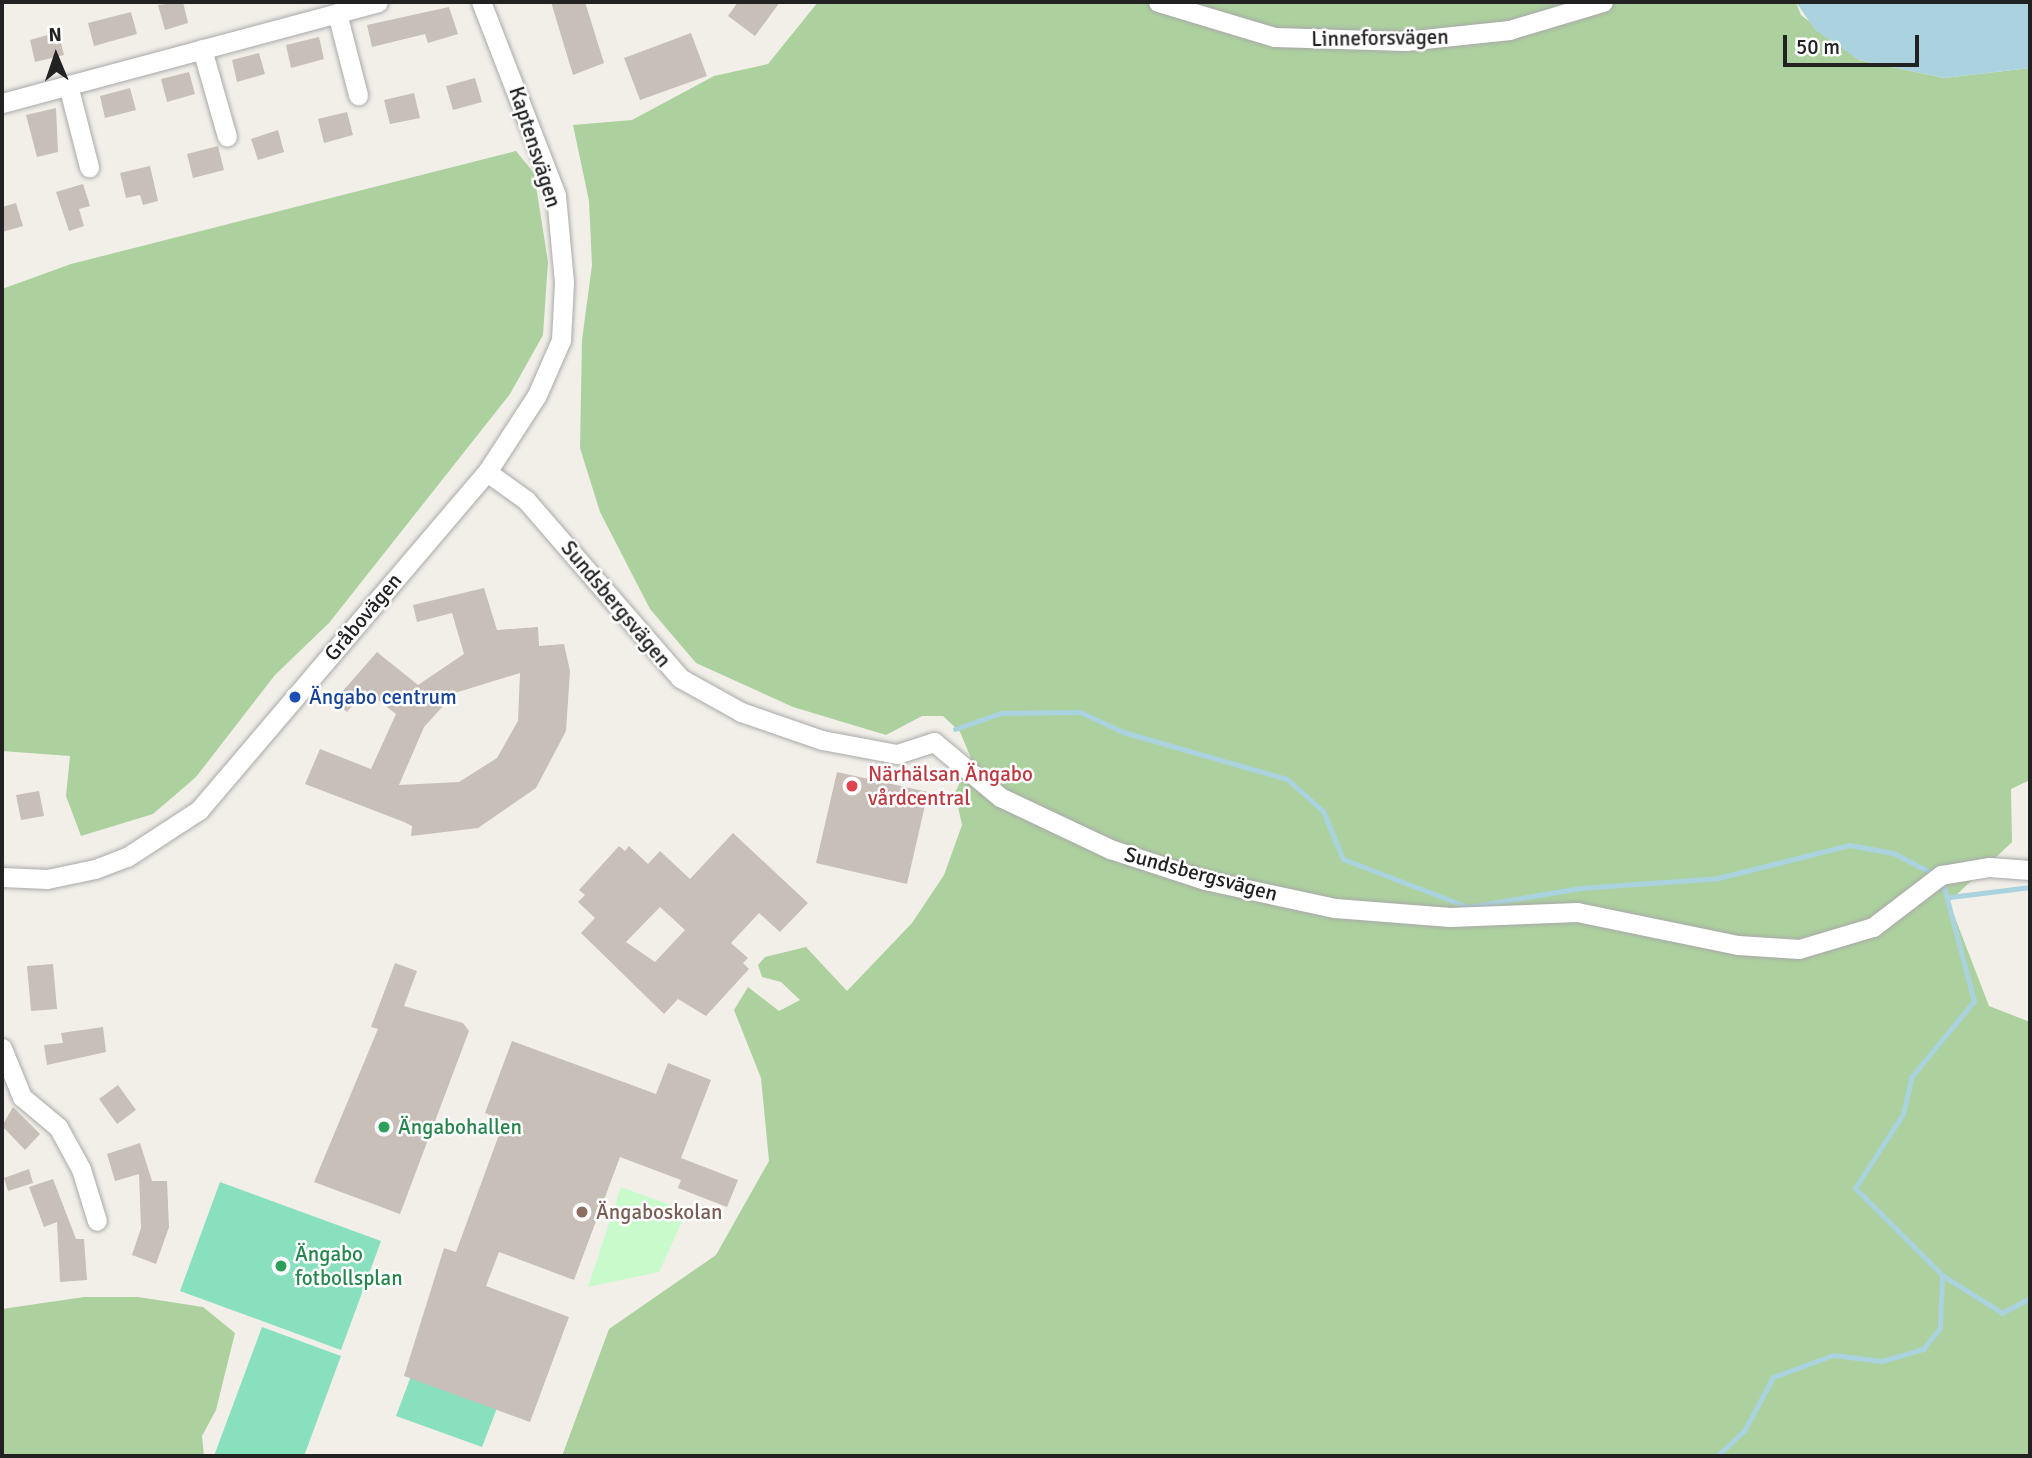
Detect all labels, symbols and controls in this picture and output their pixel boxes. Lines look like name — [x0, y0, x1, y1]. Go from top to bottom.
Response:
north arrow — [21, 21, 91, 91]
scale bar — [1787, 21, 1924, 65]
text: N — [48, 23, 62, 47]
street label: Linneforsvägen — [1311, 24, 1449, 52]
text: 50 m — [1796, 34, 1840, 60]
street label: Kaptensvägen — [504, 83, 566, 211]
street label: Sundsbergsvägen — [556, 536, 676, 672]
street label: Gråbovägen — [319, 568, 407, 666]
place label: Ängabo centrum — [309, 684, 457, 710]
marker: Ängabo centrum — [287, 689, 303, 705]
place label: Närhälsan Ängabo vårdcentral — [868, 761, 1033, 811]
marker: Närhälsan Ängabo vårdcentral — [842, 776, 862, 796]
street label: Sundsbergsvägen — [1122, 841, 1280, 907]
place label: Ängabohallen — [398, 1114, 522, 1140]
marker: Ängabohallen — [376, 1119, 392, 1135]
place label: Ängaboskolan — [596, 1199, 723, 1225]
marker: Ängaboskolan — [574, 1204, 590, 1220]
place label: Ängabo fotbollsplan — [295, 1241, 403, 1291]
marker: Ängabo fotbollsplan — [273, 1258, 289, 1274]

